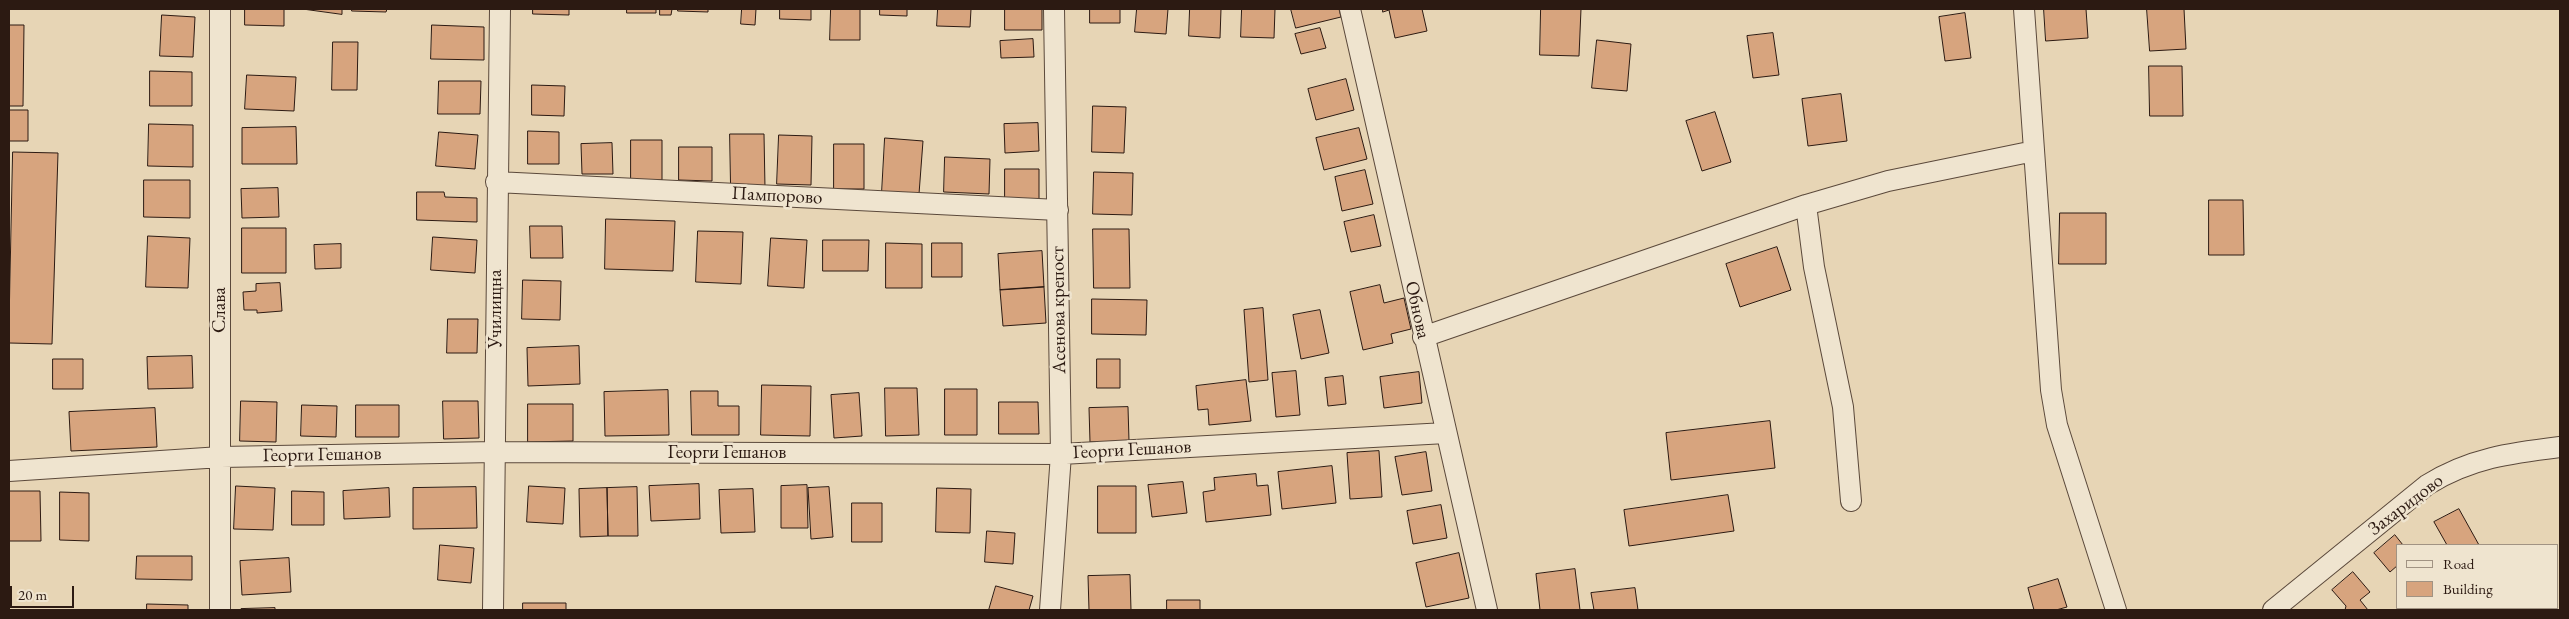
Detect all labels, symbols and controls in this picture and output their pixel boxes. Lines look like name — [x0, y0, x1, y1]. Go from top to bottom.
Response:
street label: Пампорово — [731, 182, 823, 210]
street label: Асенова крепост — [1046, 246, 1072, 374]
street label: Училищна — [485, 269, 507, 349]
street label: Обнова — [1399, 279, 1435, 341]
street label: Слава — [209, 287, 231, 333]
street label: Георги Гешанов — [1072, 436, 1192, 464]
street label: Георги Гешанов — [668, 442, 786, 464]
street label: Георги Гешанов — [262, 443, 382, 467]
street label: Захаридово — [2364, 469, 2448, 541]
legend — [2396, 544, 2559, 609]
text: Road — [2443, 554, 2474, 573]
scale bar — [12, 576, 76, 608]
text: Building — [2443, 579, 2493, 598]
text: 20 m — [18, 585, 47, 604]

